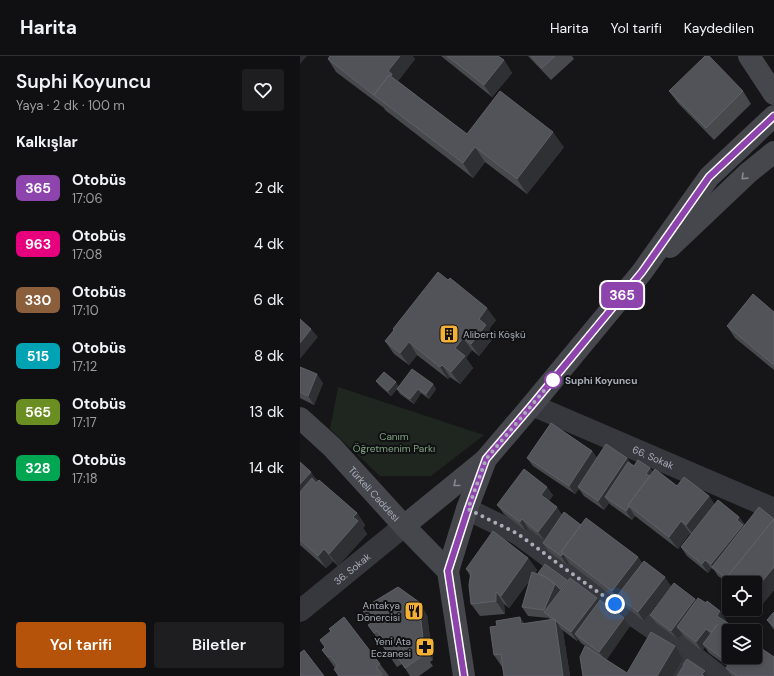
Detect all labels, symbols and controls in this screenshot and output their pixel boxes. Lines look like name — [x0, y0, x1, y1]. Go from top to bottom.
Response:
text: Harita — [20, 15, 77, 40]
text: Harita — [550, 19, 589, 37]
text: Yol tarifi — [611, 19, 662, 37]
text: Kaydedilen — [684, 19, 754, 37]
text: Suphi Koyuncu — [16, 69, 151, 94]
button: heart — [242, 69, 284, 111]
text: Yaya · 2 dk · 100 m — [16, 97, 125, 114]
text: Kalkışlar — [16, 132, 78, 152]
text: Otobüs — [72, 170, 126, 190]
one-way arrow — [741, 172, 749, 180]
text: 2 dk — [254, 178, 284, 198]
text: 365 — [25, 179, 51, 197]
text: 17:06 — [72, 190, 103, 207]
text: Otobüs — [72, 226, 126, 246]
text: 4 dk — [254, 234, 284, 254]
text: 963 — [25, 235, 51, 253]
text: 17:08 — [72, 246, 102, 263]
text: Otobüs — [72, 282, 126, 302]
line badge: 365 — [599, 282, 645, 308]
text: 365 — [609, 286, 635, 304]
text: 6 dk — [254, 290, 284, 310]
text: 330 — [25, 291, 51, 309]
text: 17:10 — [72, 302, 99, 319]
building icon: Aliberti Köşkü — [438, 323, 460, 345]
place label: Aliberti Köşkü — [463, 328, 526, 341]
text: Otobüs — [72, 338, 126, 358]
text: 8 dk — [254, 346, 284, 366]
text: 515 — [27, 347, 49, 365]
text: 17:12 — [72, 358, 97, 375]
marker: Suphi Koyuncu — [544, 371, 562, 389]
place label: Suphi Koyuncu — [565, 374, 637, 387]
text: Otobüs — [72, 394, 126, 414]
text: 13 dk — [249, 402, 284, 422]
text: 565 — [25, 403, 51, 421]
text: 17:17 — [72, 414, 97, 431]
park label: Canım Öğretmenim Parkı — [353, 430, 435, 455]
street label: 66. Sokak — [630, 442, 676, 472]
text: Otobüs — [72, 450, 126, 470]
text: 14 dk — [249, 458, 284, 478]
text: 328 — [25, 459, 51, 477]
street label: Türkeli Caddesi — [346, 463, 403, 524]
text: 17:18 — [72, 470, 98, 487]
one-way arrow — [453, 479, 461, 486]
street label: 36. Sokak — [331, 550, 373, 587]
map controls — [722, 576, 762, 664]
button: locate — [722, 576, 762, 616]
your location — [605, 594, 625, 614]
place label: Antakya Dönercisi — [357, 599, 400, 624]
restaurant icon: Antakya Dönercisi — [403, 600, 425, 622]
button: Yol tarifi — [16, 622, 146, 668]
button: Biletler — [154, 622, 284, 668]
button: layers — [722, 624, 762, 664]
place label: Yeni Ata Eczanesi — [371, 635, 411, 660]
pharmacy icon: Yeni Ata Eczanesi — [414, 636, 436, 658]

